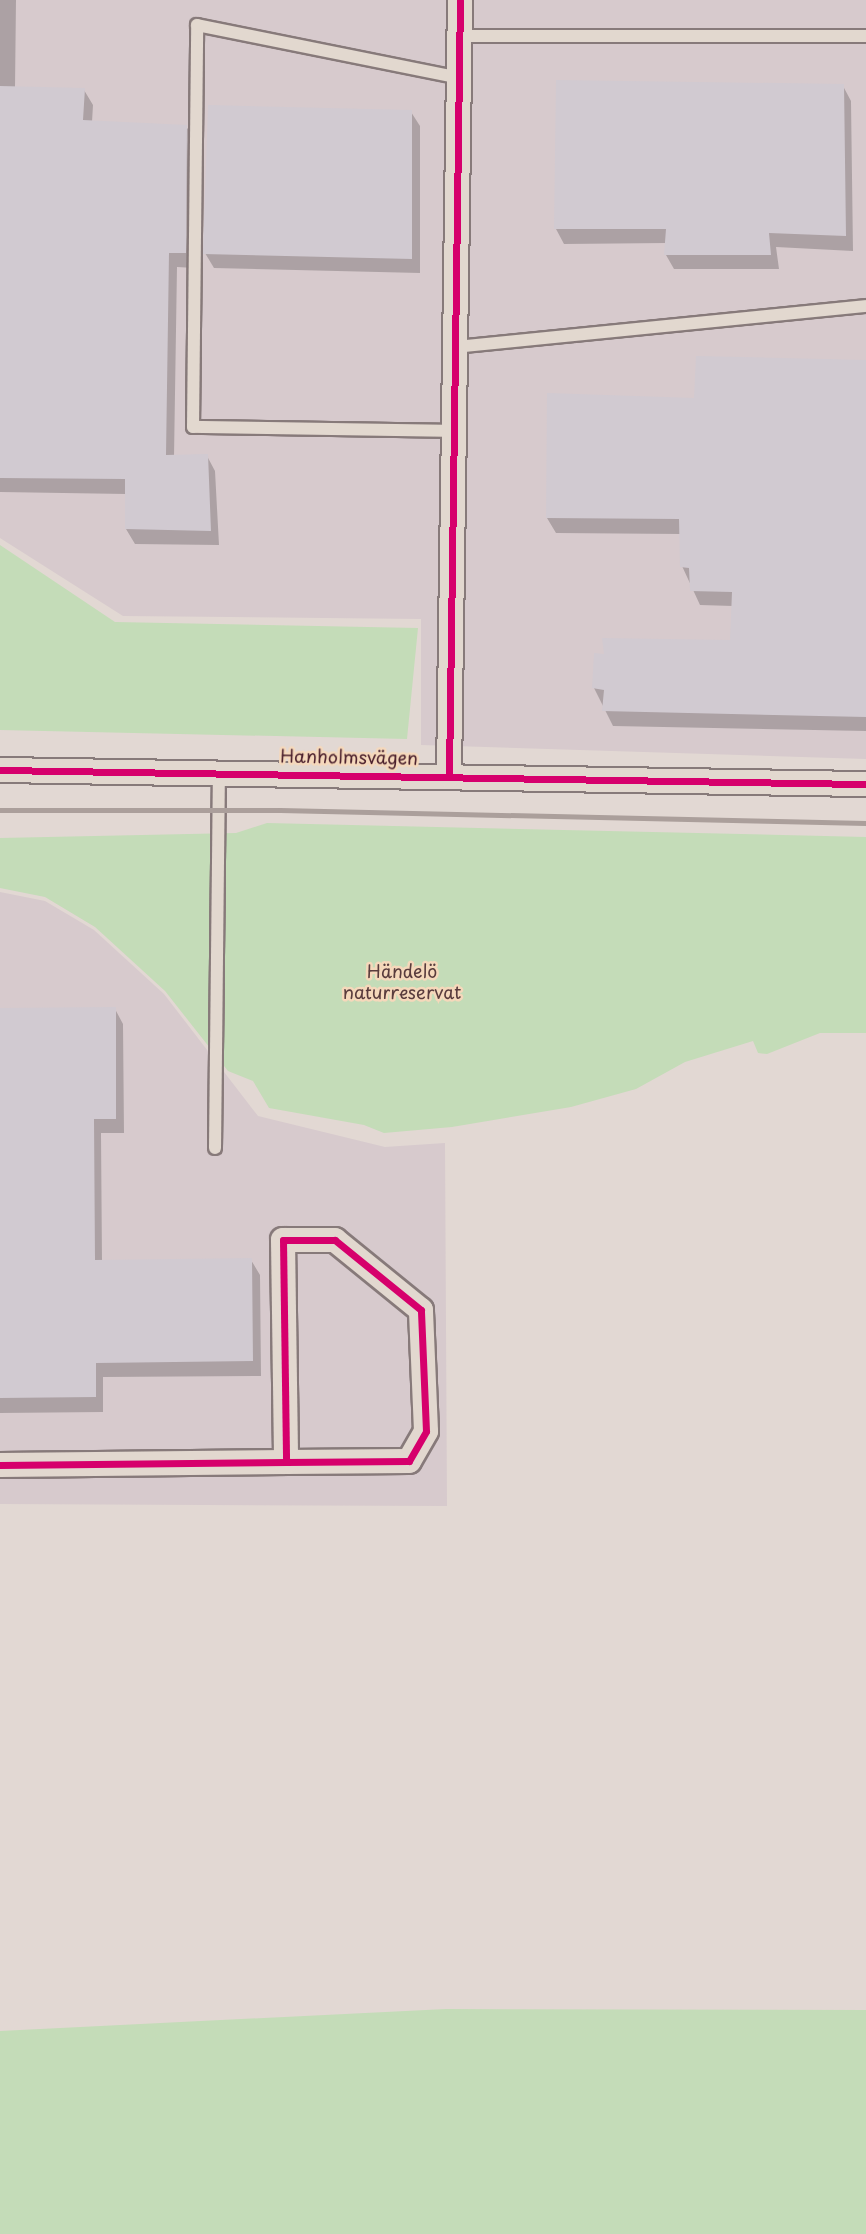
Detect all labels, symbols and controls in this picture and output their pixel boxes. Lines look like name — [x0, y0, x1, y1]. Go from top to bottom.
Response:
street label: Hanholmsvägen — [280, 745, 418, 769]
park label: Händelö naturreservat — [343, 961, 461, 1004]

